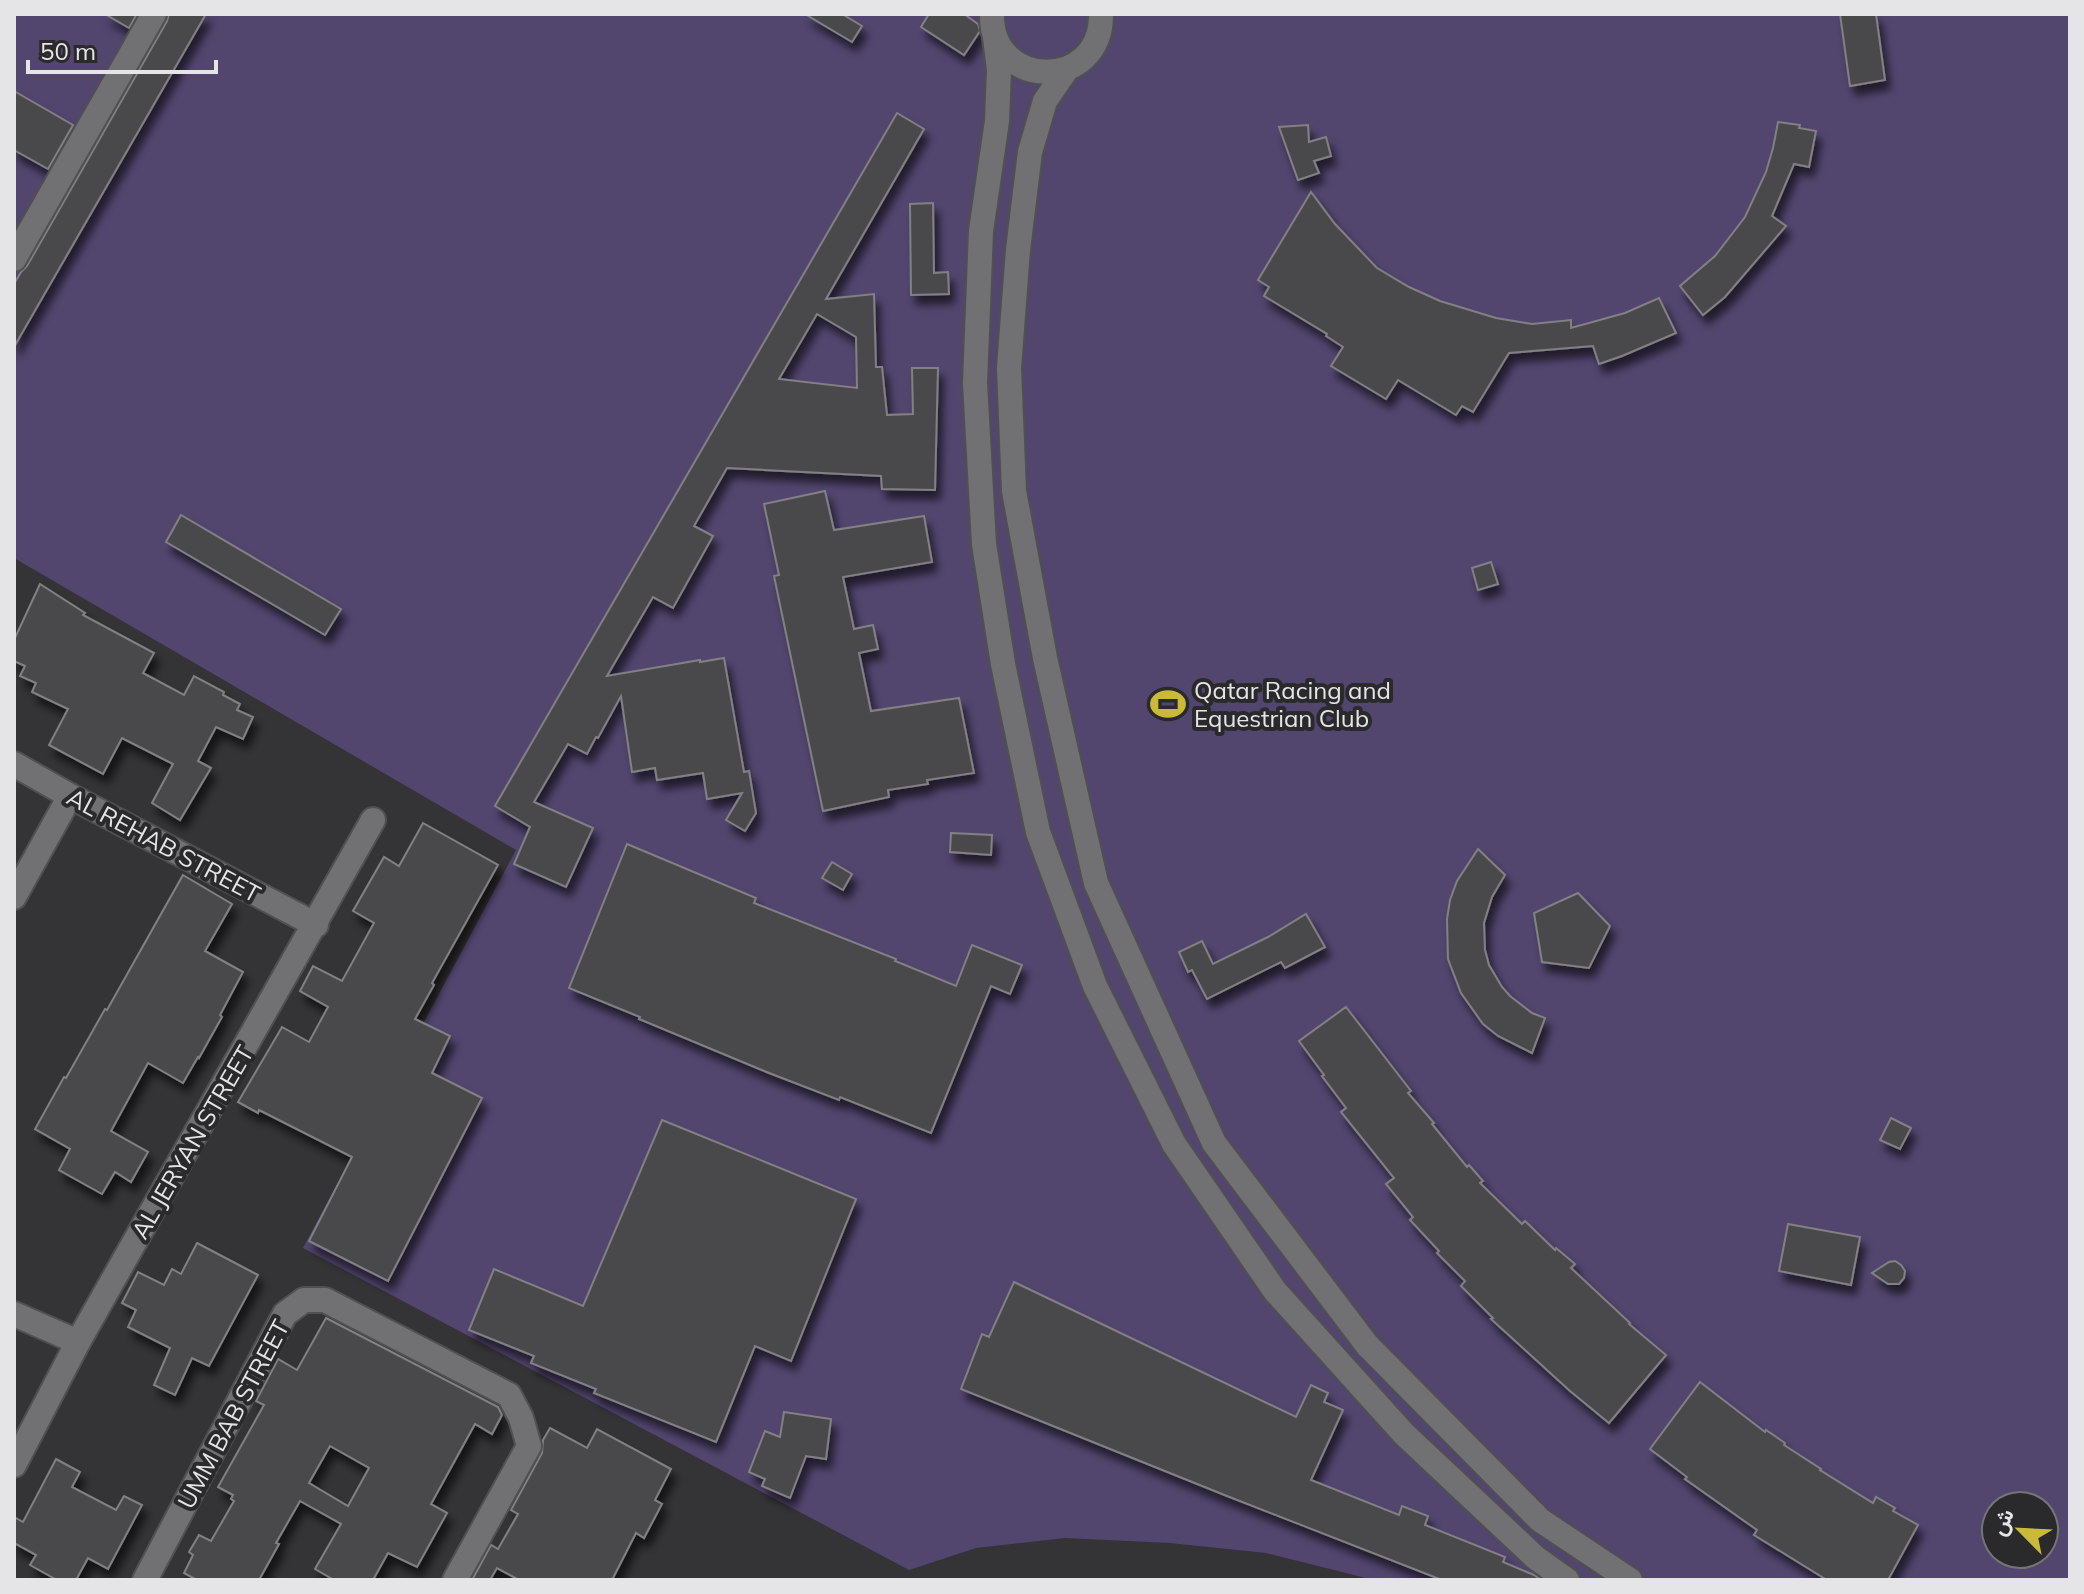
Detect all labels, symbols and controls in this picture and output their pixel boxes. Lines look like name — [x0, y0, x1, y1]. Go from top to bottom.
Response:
scale bar — [28, 24, 216, 74]
text: 50 m — [40, 36, 96, 66]
place label: Qatar Racing and Equestrian Club — [1194, 675, 1391, 733]
sports icon: Qatar Racing and Equestrian Club — [1149, 685, 1187, 723]
street label: AL REHAB STREET — [62, 781, 266, 909]
street label: AL JERYAN STREET — [124, 1040, 260, 1244]
street label: UMM BAB STREET — [171, 1314, 296, 1514]
north arrow — [1980, 1490, 2060, 1570]
text: ش — [1984, 1504, 2020, 1540]

